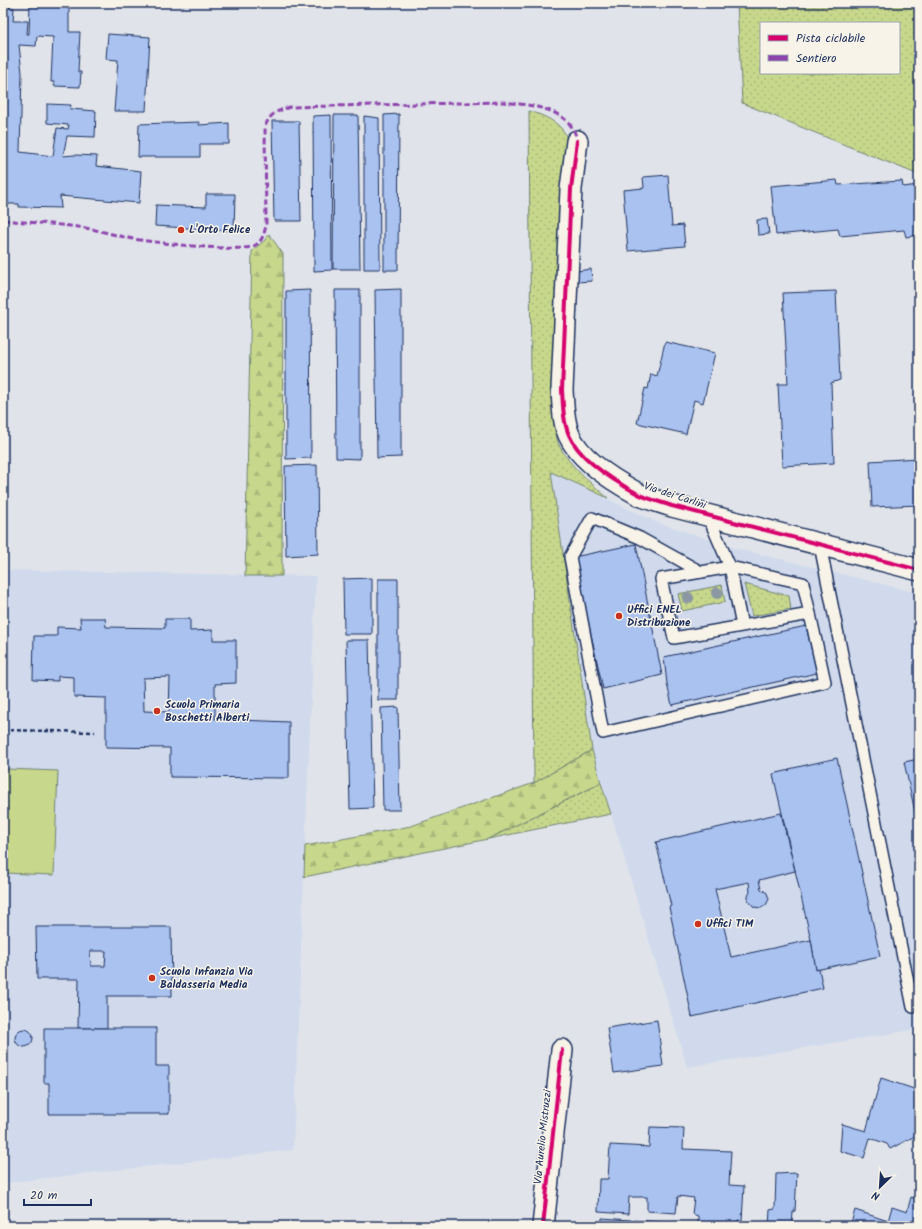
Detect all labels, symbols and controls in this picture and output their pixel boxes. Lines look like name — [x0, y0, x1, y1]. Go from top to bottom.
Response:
legend — [760, 22, 900, 74]
text: Pista ciclabile — [796, 29, 866, 48]
text: Sentiero — [796, 49, 836, 68]
place label: L'Orto Felice — [189, 221, 251, 239]
marker: L'Orto Felice — [176, 225, 186, 235]
street label: Via dei Carlini — [641, 477, 709, 515]
place label: Uffici ENEL Distribuzione — [627, 601, 691, 632]
marker: Uffici ENEL Distribuzione — [614, 611, 624, 621]
place label: Scuola Primaria Boschetti Alberti — [165, 696, 250, 727]
marker: Scuola Primaria Boschetti Alberti — [152, 706, 162, 716]
place label: Uffici TIM — [706, 915, 754, 933]
marker: Uffici TIM — [693, 919, 703, 929]
place label: Scuola Infanzia Via Baldasseria Media — [160, 963, 253, 994]
marker: Scuola Infanzia Via Baldasseria Media — [147, 973, 157, 983]
street label: Via Aurelio Mistruzzi — [529, 1089, 557, 1185]
north arrow — [860, 1167, 900, 1207]
scale bar — [24, 1181, 91, 1207]
text: 20 m — [30, 1186, 58, 1205]
text: N — [869, 1186, 883, 1205]

